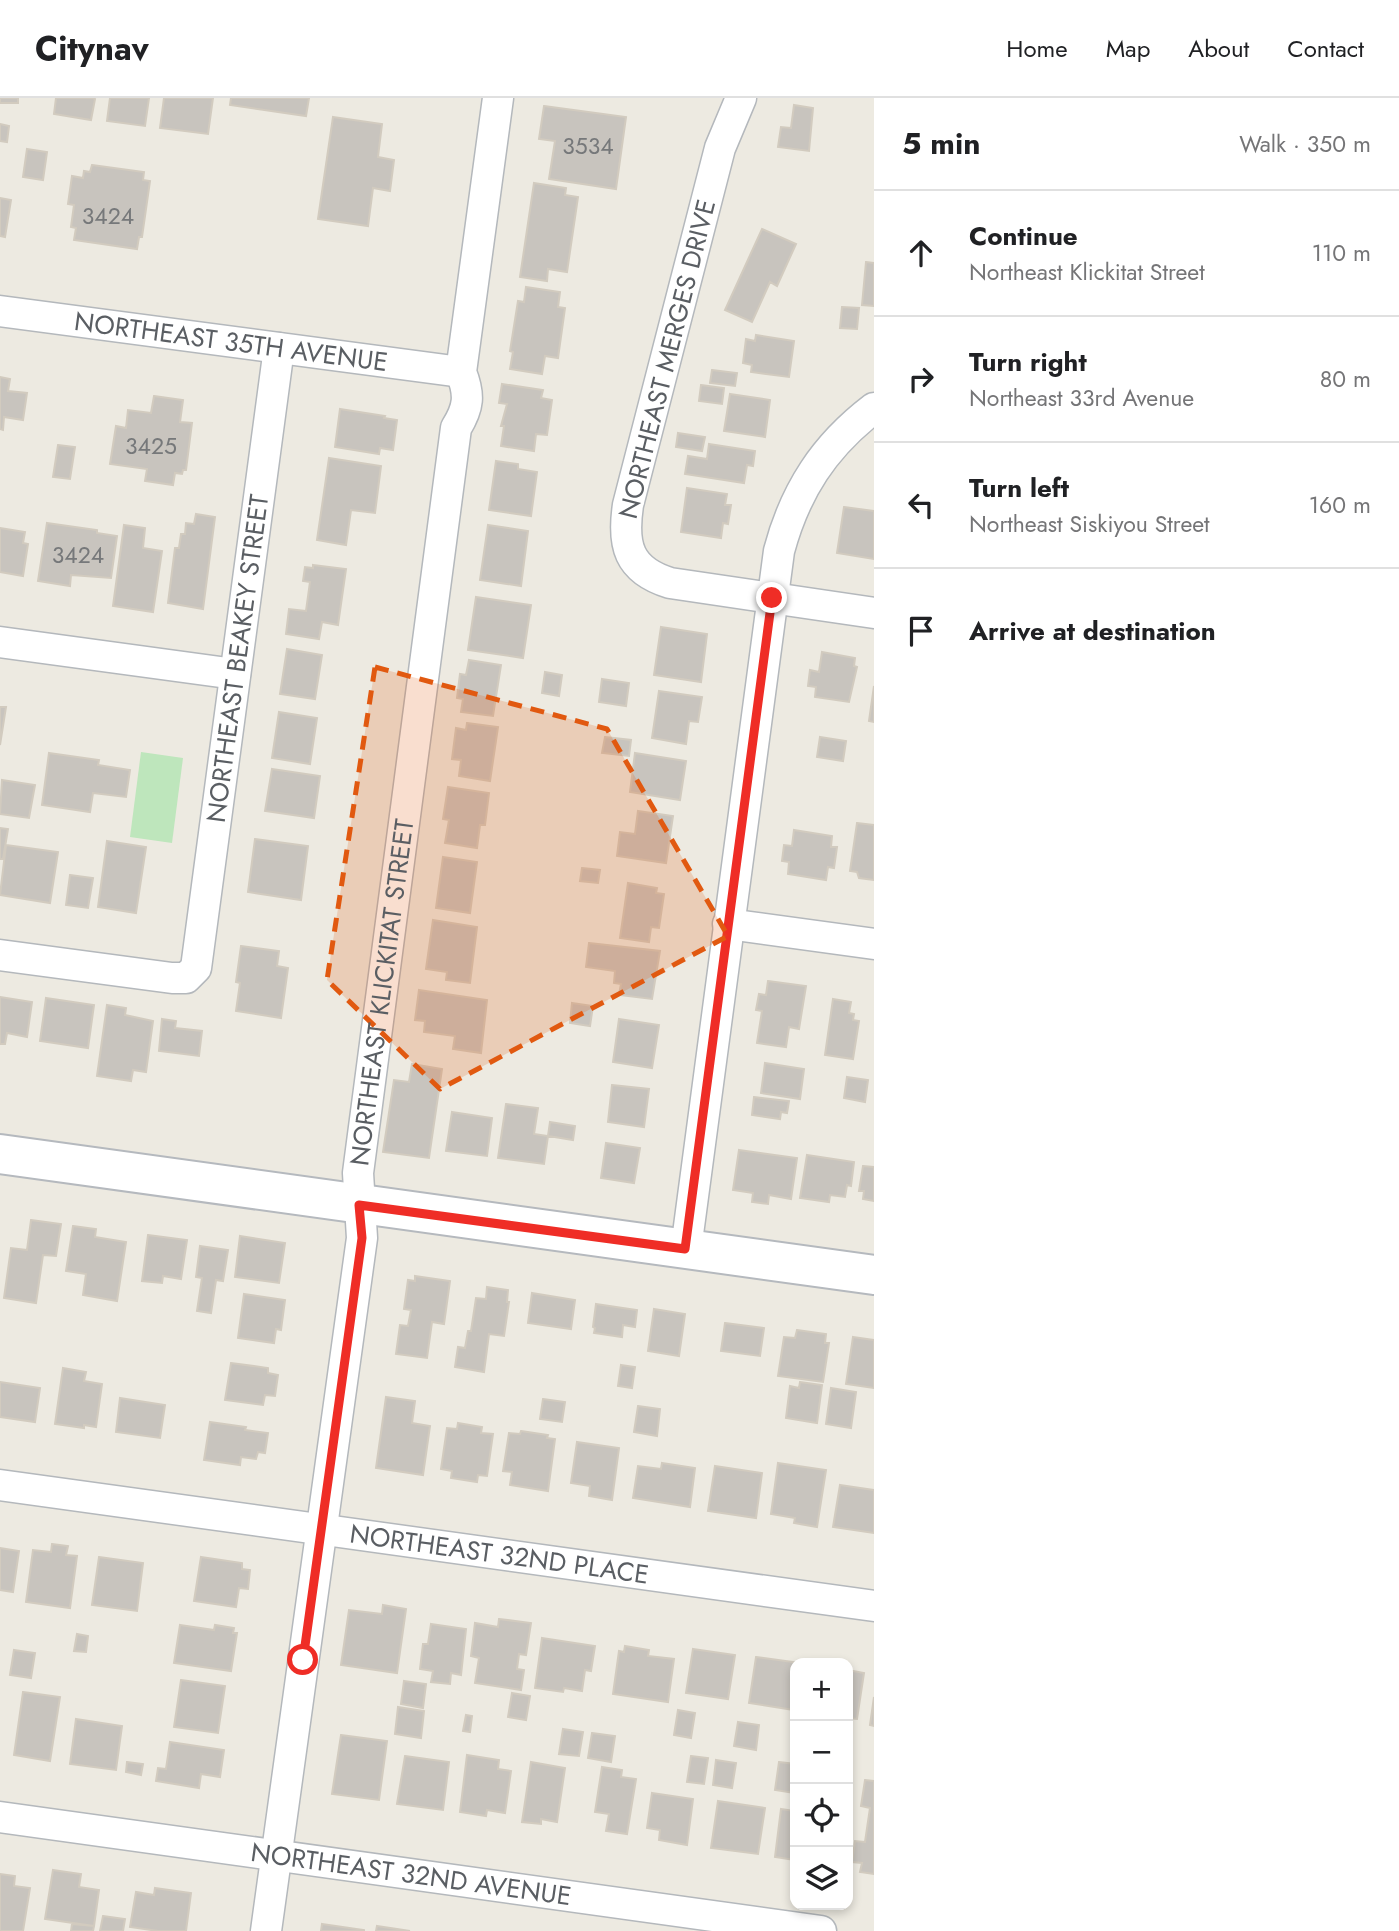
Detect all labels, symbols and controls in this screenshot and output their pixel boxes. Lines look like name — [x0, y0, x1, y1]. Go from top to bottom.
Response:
text: Citynav — [35, 25, 149, 72]
text: Home — [1006, 31, 1068, 66]
text: Map — [1106, 31, 1150, 66]
text: About — [1188, 31, 1249, 66]
text: Contact — [1287, 31, 1364, 66]
text: 5 min — [902, 122, 980, 165]
text: Walk · 350 m — [1239, 127, 1371, 161]
house number: 3534 — [562, 129, 614, 163]
street label: NORTHEAST MERGES DRIVE — [609, 195, 725, 523]
house number: 3424 — [82, 199, 134, 233]
text: Continue — [969, 217, 1078, 255]
icon: ahead — [902, 234, 940, 272]
text: 110 m — [1312, 236, 1371, 270]
text: Northeast Klickitat Street — [969, 255, 1205, 289]
street label: NORTHEAST 35TH AVENUE — [72, 302, 390, 381]
text: Turn right — [969, 343, 1087, 381]
icon: right — [902, 360, 940, 398]
text: 80 m — [1320, 362, 1371, 396]
text: Northeast 33rd Avenue — [969, 381, 1194, 415]
house number: 3425 — [125, 429, 177, 463]
text: Turn left — [969, 469, 1069, 507]
icon: left — [902, 486, 940, 524]
text: 160 m — [1309, 488, 1371, 522]
street label: NORTHEAST BEAKEY STREET — [197, 492, 278, 825]
text: Northeast Siskiyou Street — [969, 507, 1210, 541]
house number: 3424 — [52, 538, 104, 572]
route end — [756, 582, 787, 613]
icon: arrive — [902, 612, 940, 650]
text: Arrive at destination — [969, 612, 1216, 650]
street label: NORTHEAST KLICKITAT STREET — [340, 816, 423, 1168]
street label: NORTHEAST 32ND PLACE — [347, 1515, 651, 1594]
route start — [287, 1644, 318, 1675]
map controls — [790, 1658, 853, 1910]
button: + — [790, 1658, 853, 1721]
button: − — [790, 1721, 853, 1784]
button: locate — [790, 1784, 853, 1847]
street label: NORTHEAST 32ND AVENUE — [248, 1833, 574, 1915]
button: layers — [790, 1847, 853, 1910]

